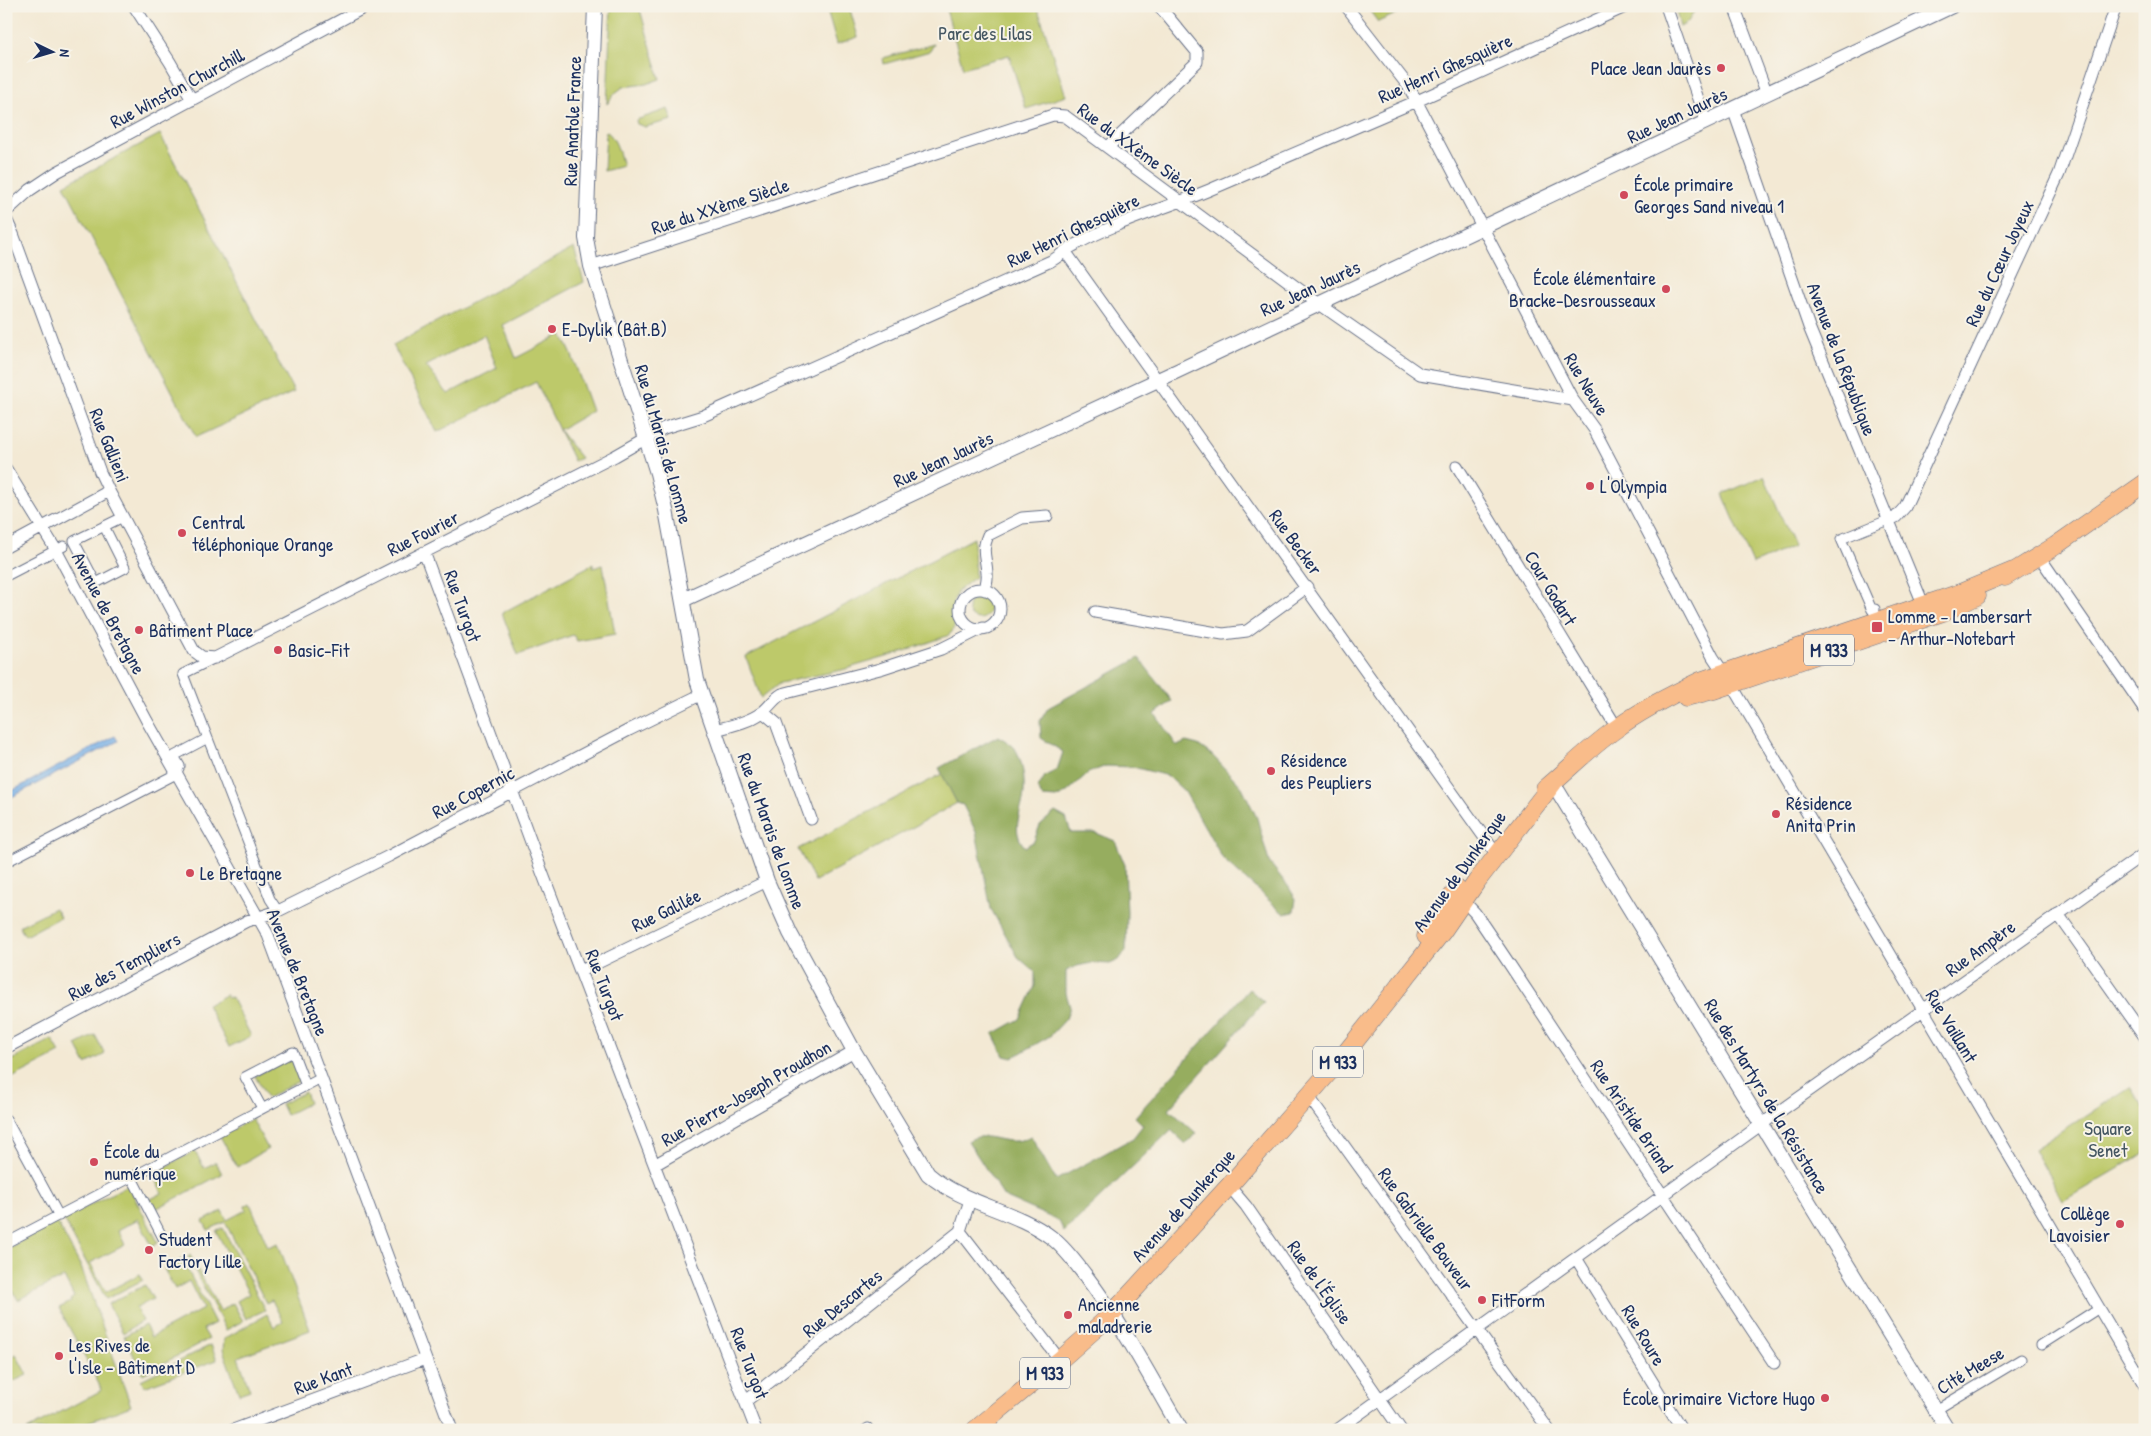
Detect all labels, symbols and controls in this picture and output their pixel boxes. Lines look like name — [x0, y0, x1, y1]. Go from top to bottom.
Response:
park label: Parc des Lilas — [938, 20, 1032, 46]
street label: Rue Henri Ghesquière — [1374, 27, 1517, 109]
north arrow — [28, 28, 78, 78]
street label: Rue Winston Churchill — [105, 41, 249, 134]
text: N — [56, 49, 75, 58]
street label: Rue Anatole France — [557, 55, 587, 186]
place label: Place Jean Jaurès — [1591, 55, 1711, 81]
marker: Place Jean Jaurès — [1715, 62, 1727, 74]
street label: Rue Jean Jaurès — [1623, 81, 1731, 149]
street label: Rue du XXème Siècle — [1072, 96, 1204, 202]
street label: Rue du XXème Siècle — [648, 171, 793, 241]
place label: École primaire Georges Sand niveau 1 — [1634, 171, 1784, 219]
street label: Rue Henri Ghesquière — [1002, 187, 1144, 273]
marker: École primaire Georges Sand niveau 1 — [1618, 189, 1630, 201]
street label: Rue du Cœur Joyeux — [1958, 196, 2040, 330]
street label: Rue Jean Jaurès — [1256, 254, 1364, 322]
place label: École élémentaire Bracke-Desrousseaux — [1509, 265, 1656, 313]
street label: Avenue de la République — [1801, 279, 1883, 440]
marker: École élémentaire Bracke-Desrousseaux — [1660, 283, 1672, 295]
place label: E-Dylik (Bât.B) — [562, 316, 667, 342]
marker: E-Dylik (Bât.B) — [546, 323, 558, 335]
street label: Rue Neuve — [1558, 348, 1616, 420]
street label: Rue du Marais de Lomme — [629, 361, 699, 527]
street label: Rue Gallieni — [83, 404, 137, 486]
street label: Rue Jean Jaurès — [889, 425, 997, 493]
place label: L'Olympia — [1600, 473, 1667, 499]
marker: L'Olympia — [1584, 480, 1596, 492]
street label: Rue Fourier — [383, 504, 464, 562]
street label: Rue Becker — [1263, 504, 1329, 581]
place label: Central téléphonique Orange — [192, 509, 334, 557]
marker: Central téléphonique Orange — [176, 527, 188, 539]
street label: Cour Godart — [1519, 546, 1584, 631]
street label: Avenue de Bretagne — [66, 547, 152, 679]
street label: Rue Turgot — [438, 566, 488, 646]
place label: Lomme – Lambersart – Arthur-Notebart — [1888, 603, 2032, 651]
place label: Bâtiment Place — [149, 617, 254, 643]
marker: Lomme – Lambersart – Arthur-Notebart — [1870, 620, 1884, 634]
marker: Bâtiment Place — [133, 624, 145, 636]
road number: M 933 — [1804, 634, 1854, 666]
place label: Basic-Fit — [288, 637, 350, 663]
marker: Basic-Fit — [272, 644, 284, 656]
place label: Résidence des Peupliers — [1281, 747, 1372, 795]
street label: Rue du Marais de Lomme — [732, 749, 812, 913]
street label: Rue Copernic — [427, 759, 519, 824]
marker: Résidence des Peupliers — [1265, 765, 1277, 777]
place label: Résidence Anita Prin — [1786, 790, 1856, 838]
street label: Avenue de Dunkerque — [1406, 805, 1512, 937]
marker: Résidence Anita Prin — [1770, 808, 1782, 820]
place label: Le Bretagne — [200, 860, 283, 886]
marker: Le Bretagne — [184, 867, 196, 879]
street label: Rue Galilée — [627, 882, 705, 938]
street label: Avenue de Bretagne — [261, 905, 336, 1040]
street label: Rue Ampère — [1940, 913, 2021, 982]
street label: Rue des Templiers — [63, 925, 185, 1007]
street label: Rue Turgot — [579, 946, 631, 1025]
street label: Rue Vaillant — [1920, 984, 1984, 1068]
street label: Rue des Martyrs de la Résistance — [1698, 994, 1836, 1199]
street label: Rue Pierre-Joseph Proudhon — [656, 1034, 836, 1152]
road number: M 933 — [1313, 1046, 1363, 1078]
street label: Rue Aristide Briand — [1585, 1054, 1680, 1178]
park label: Square Senet — [2084, 1115, 2132, 1163]
place label: École du numérique — [104, 1138, 177, 1186]
street label: Avenue de Dunkerque — [1125, 1143, 1241, 1267]
marker: École du numérique — [88, 1156, 100, 1168]
street label: Rue Gabrielle Bouveur — [1372, 1162, 1480, 1297]
place label: Collège Lavoisier — [2050, 1200, 2111, 1248]
marker: Collège Lavoisier — [2114, 1218, 2126, 1230]
place label: Student Factory Lille — [158, 1226, 242, 1274]
street label: Rue de l'Église — [1282, 1235, 1359, 1329]
marker: Student Factory Lille — [143, 1244, 155, 1256]
street label: Rue Descartes — [797, 1263, 887, 1343]
place label: FitForm — [1491, 1287, 1545, 1313]
place label: Ancienne maladrerie — [1078, 1291, 1153, 1339]
marker: FitForm — [1476, 1294, 1488, 1306]
street label: Rue Roure — [1616, 1300, 1673, 1371]
marker: Ancienne maladrerie — [1062, 1309, 1074, 1321]
street label: Rue Turgot — [724, 1324, 776, 1403]
place label: Les Rives de l'Isle - Bâtiment D — [69, 1332, 195, 1380]
street label: Cité Meese — [1931, 1339, 2009, 1400]
marker: Les Rives de l'Isle - Bâtiment D — [53, 1350, 65, 1362]
street label: Rue Kant — [290, 1355, 356, 1401]
road number: M 933 — [1020, 1358, 1070, 1389]
place label: École primaire Victore Hugo — [1623, 1385, 1815, 1411]
marker: École primaire Victore Hugo — [1819, 1392, 1831, 1404]

